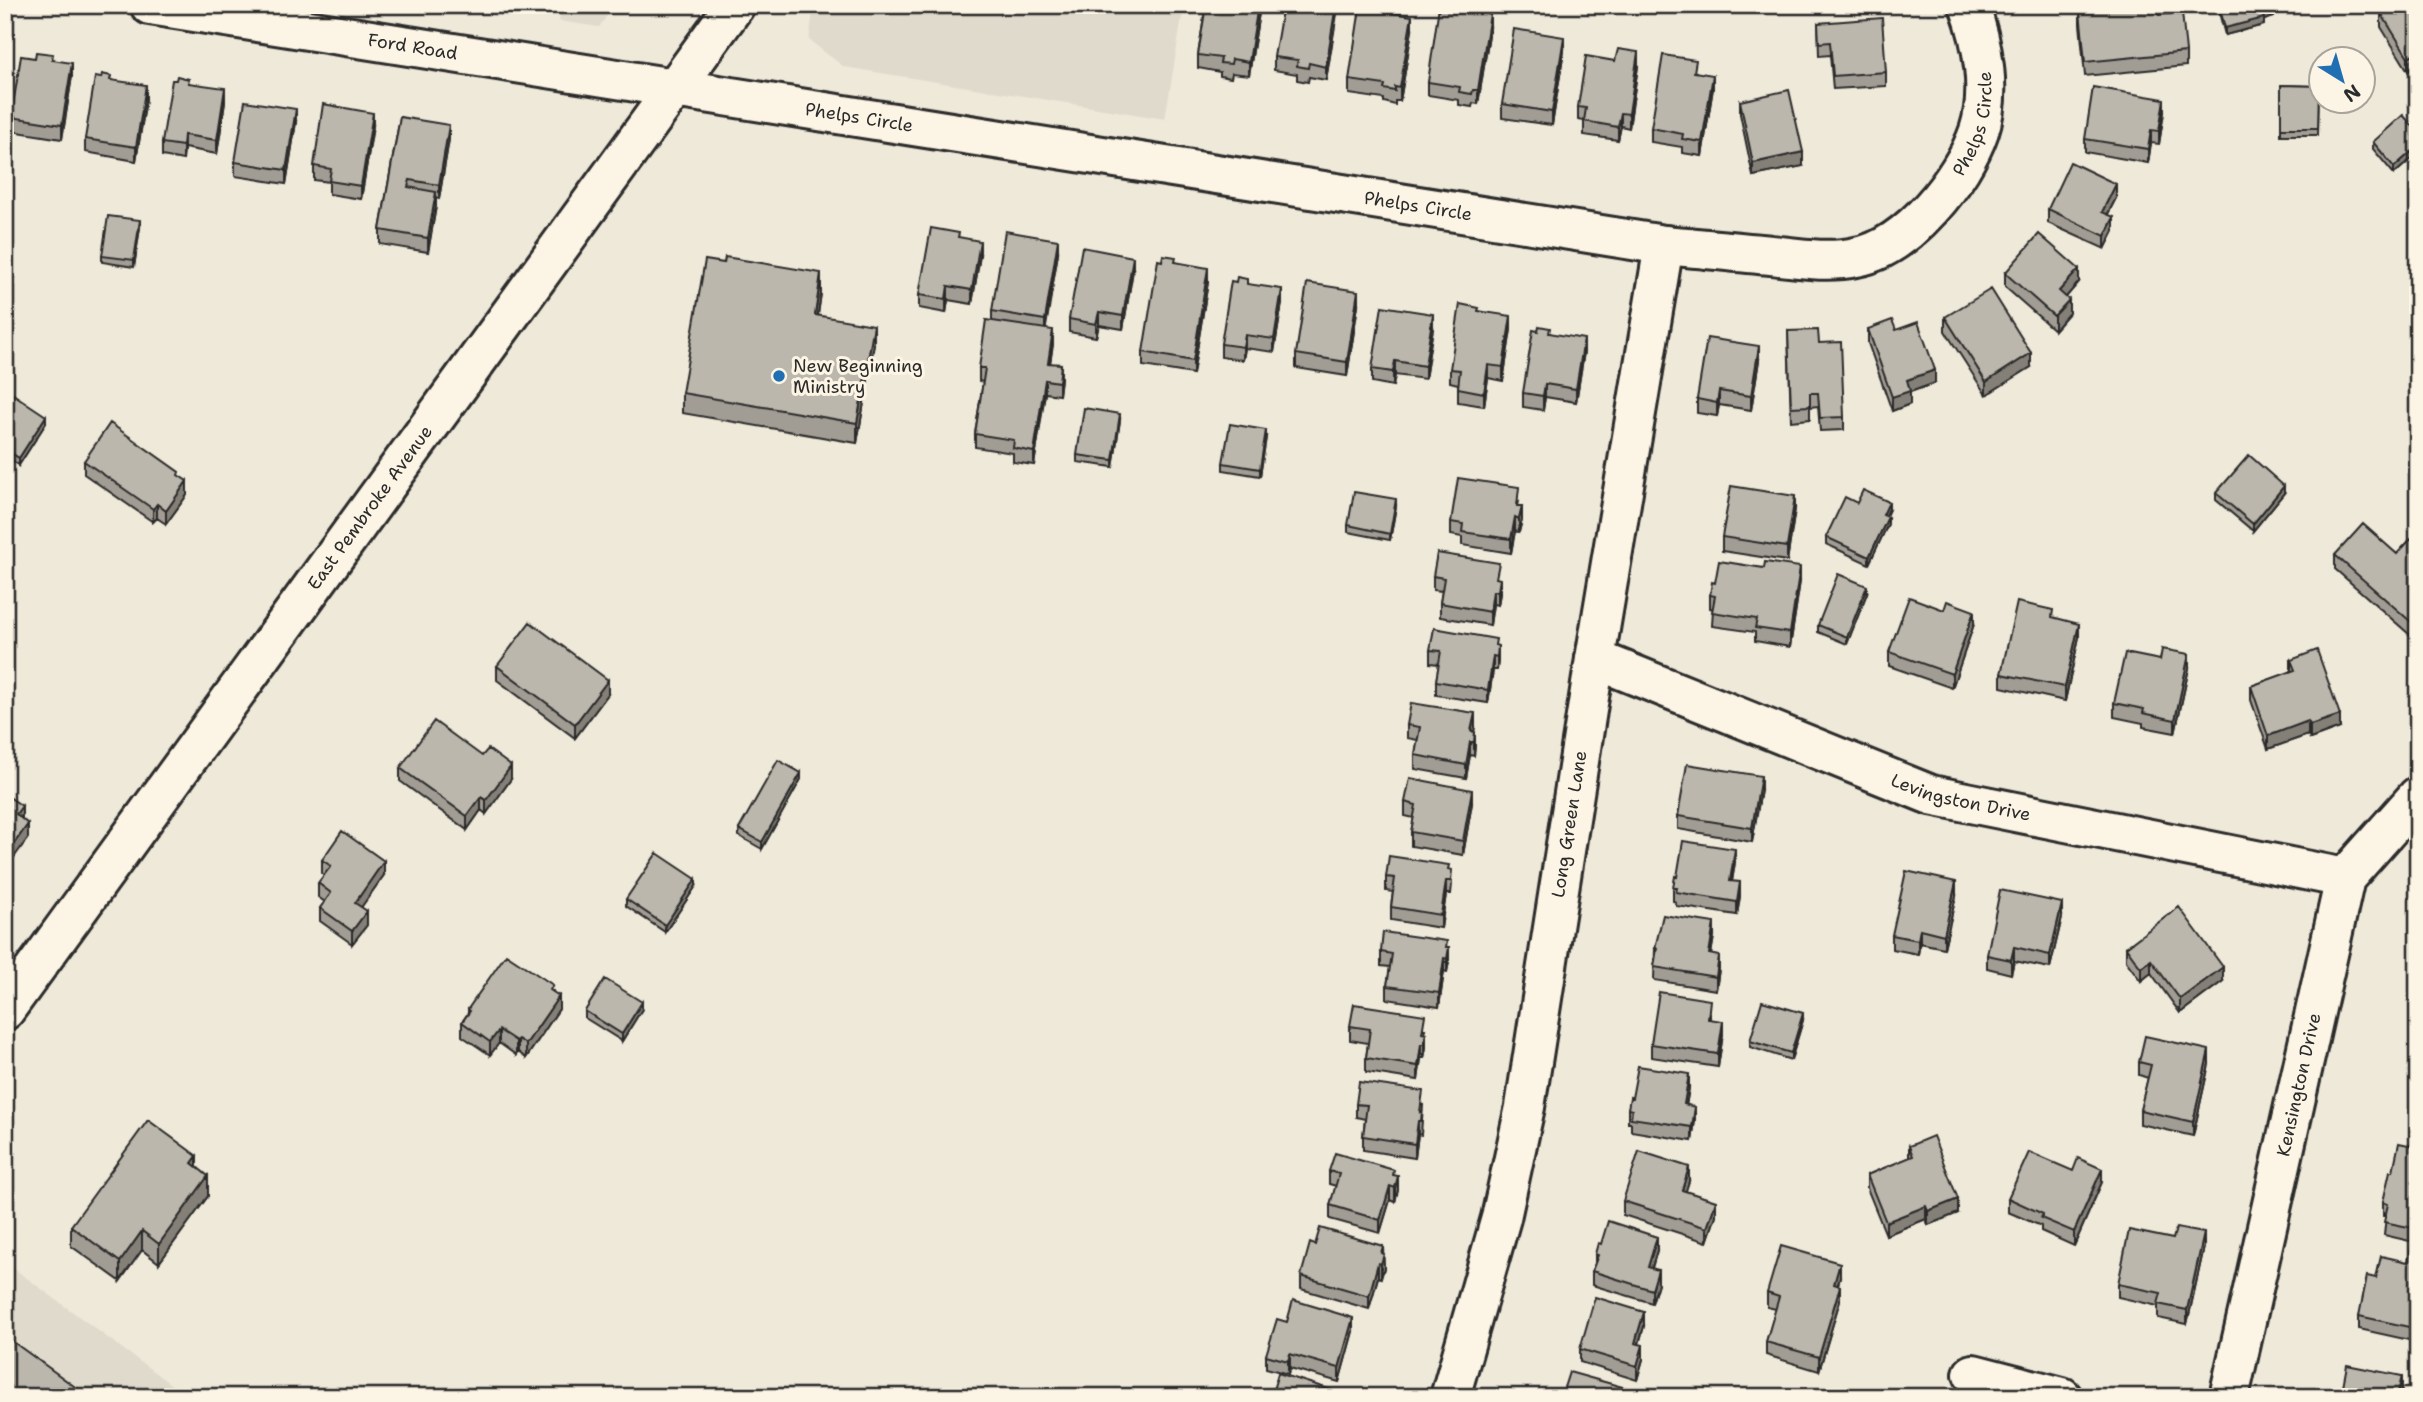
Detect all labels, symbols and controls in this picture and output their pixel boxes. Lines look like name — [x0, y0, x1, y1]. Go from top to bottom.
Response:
street label: Ford Road — [366, 28, 459, 66]
north arrow — [2308, 46, 2378, 116]
street label: Phelps Circle — [1947, 71, 1997, 181]
text: N — [2338, 79, 2365, 108]
street label: Phelps Circle — [803, 97, 915, 138]
street label: Phelps Circle — [1362, 186, 1474, 226]
place label: New Beginning Ministry — [793, 354, 923, 399]
marker: New Beginning Ministry — [771, 368, 787, 384]
street label: East Pembroke Avenue — [302, 420, 438, 595]
street label: Long Green Lane — [1546, 749, 1593, 899]
street label: Levingston Drive — [1887, 768, 2033, 827]
street label: Kensington Drive — [2271, 1011, 2327, 1159]

